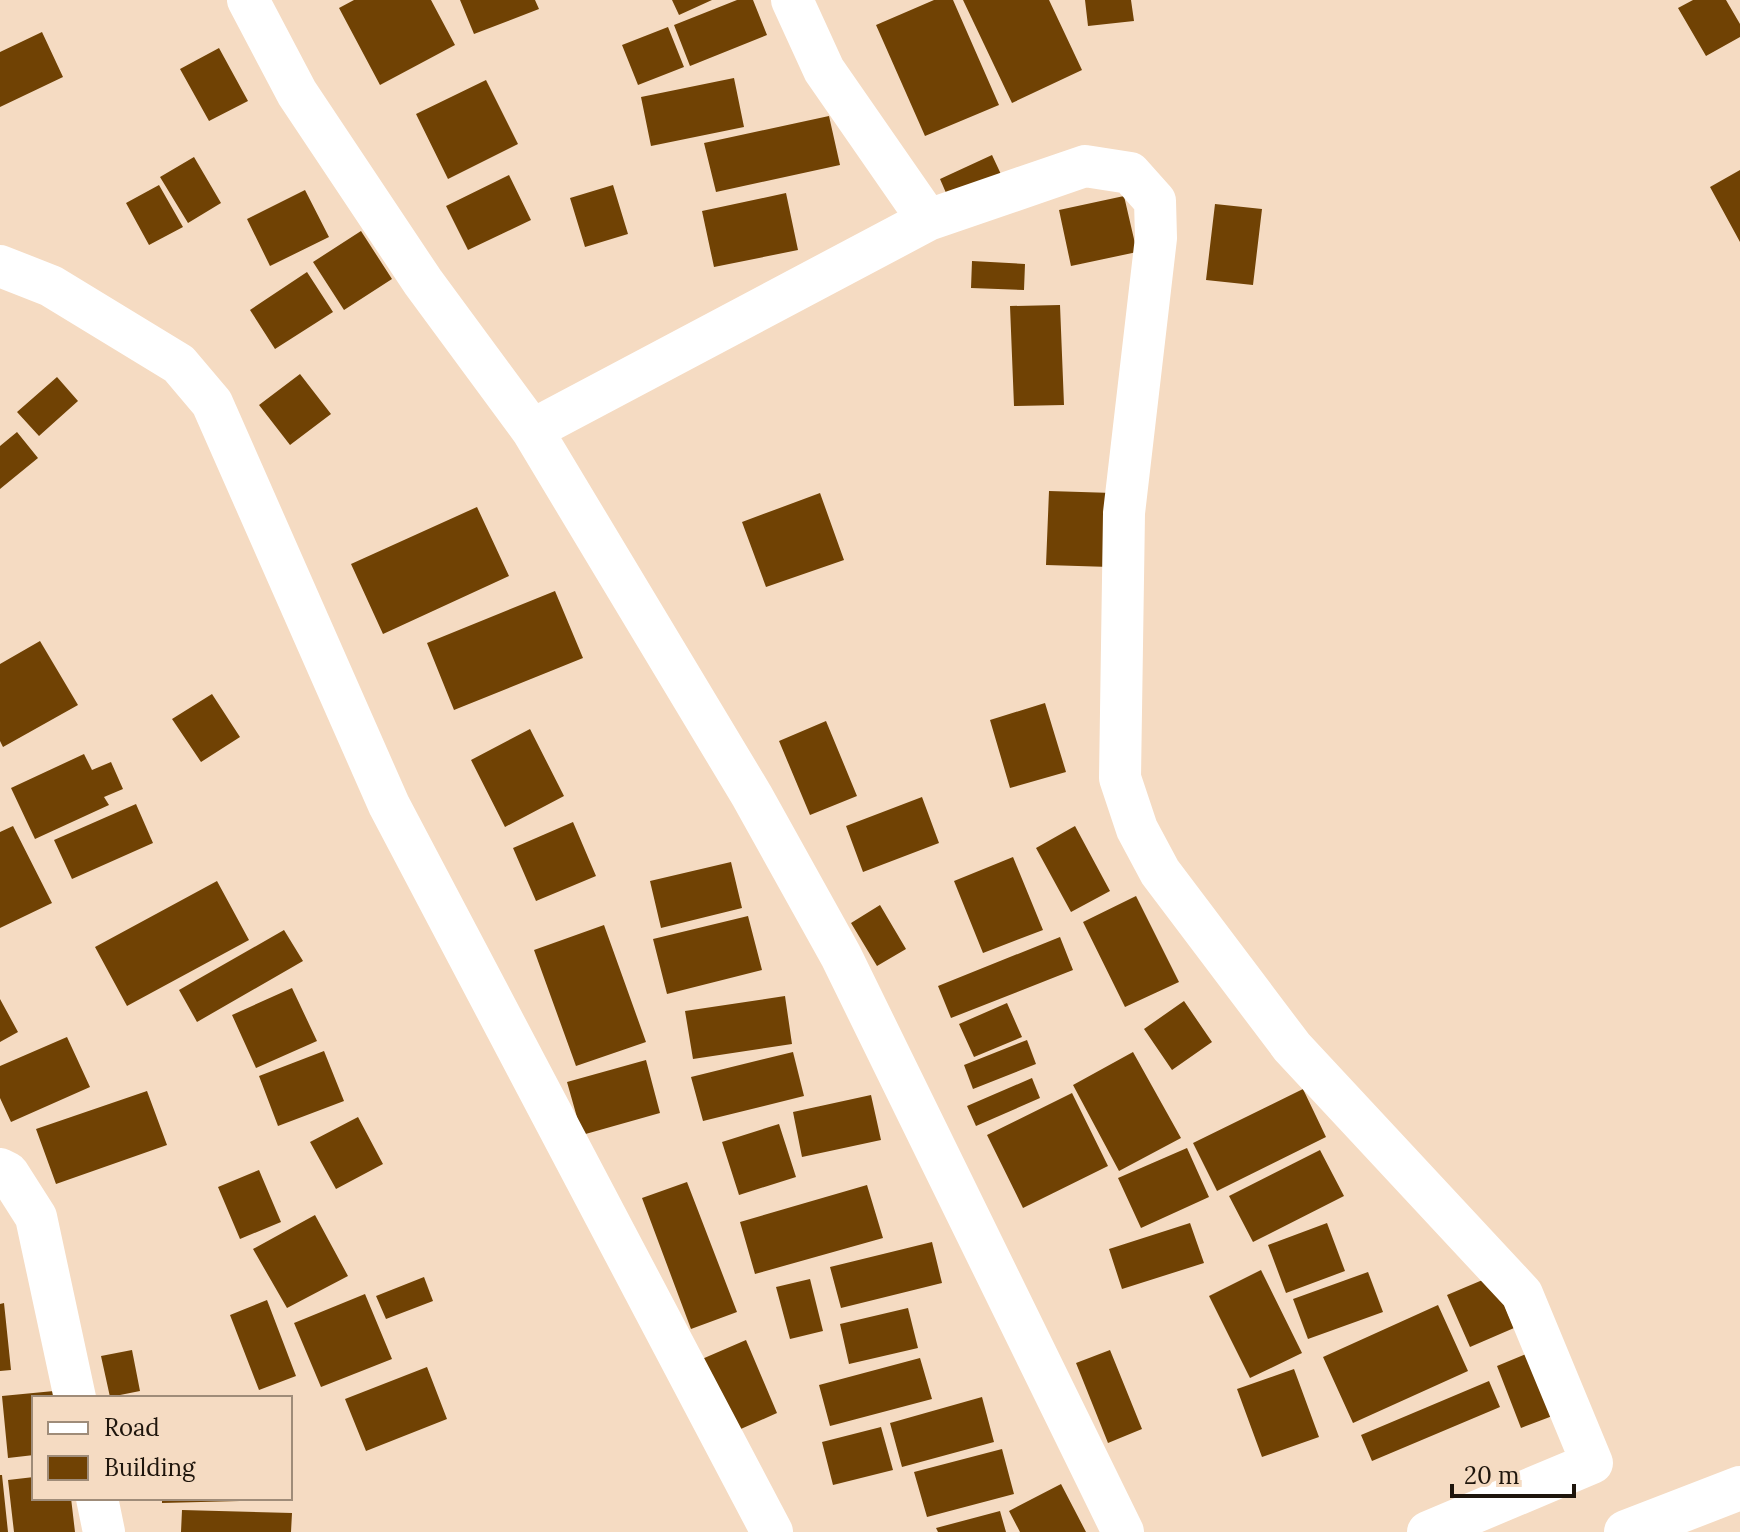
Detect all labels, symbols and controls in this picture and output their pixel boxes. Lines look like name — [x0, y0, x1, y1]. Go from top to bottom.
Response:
legend — [32, 1396, 292, 1500]
text: Road — [104, 1412, 160, 1443]
scale bar — [1452, 1448, 1574, 1498]
text: Building — [104, 1452, 196, 1483]
text: 20 m — [1464, 1460, 1520, 1491]

